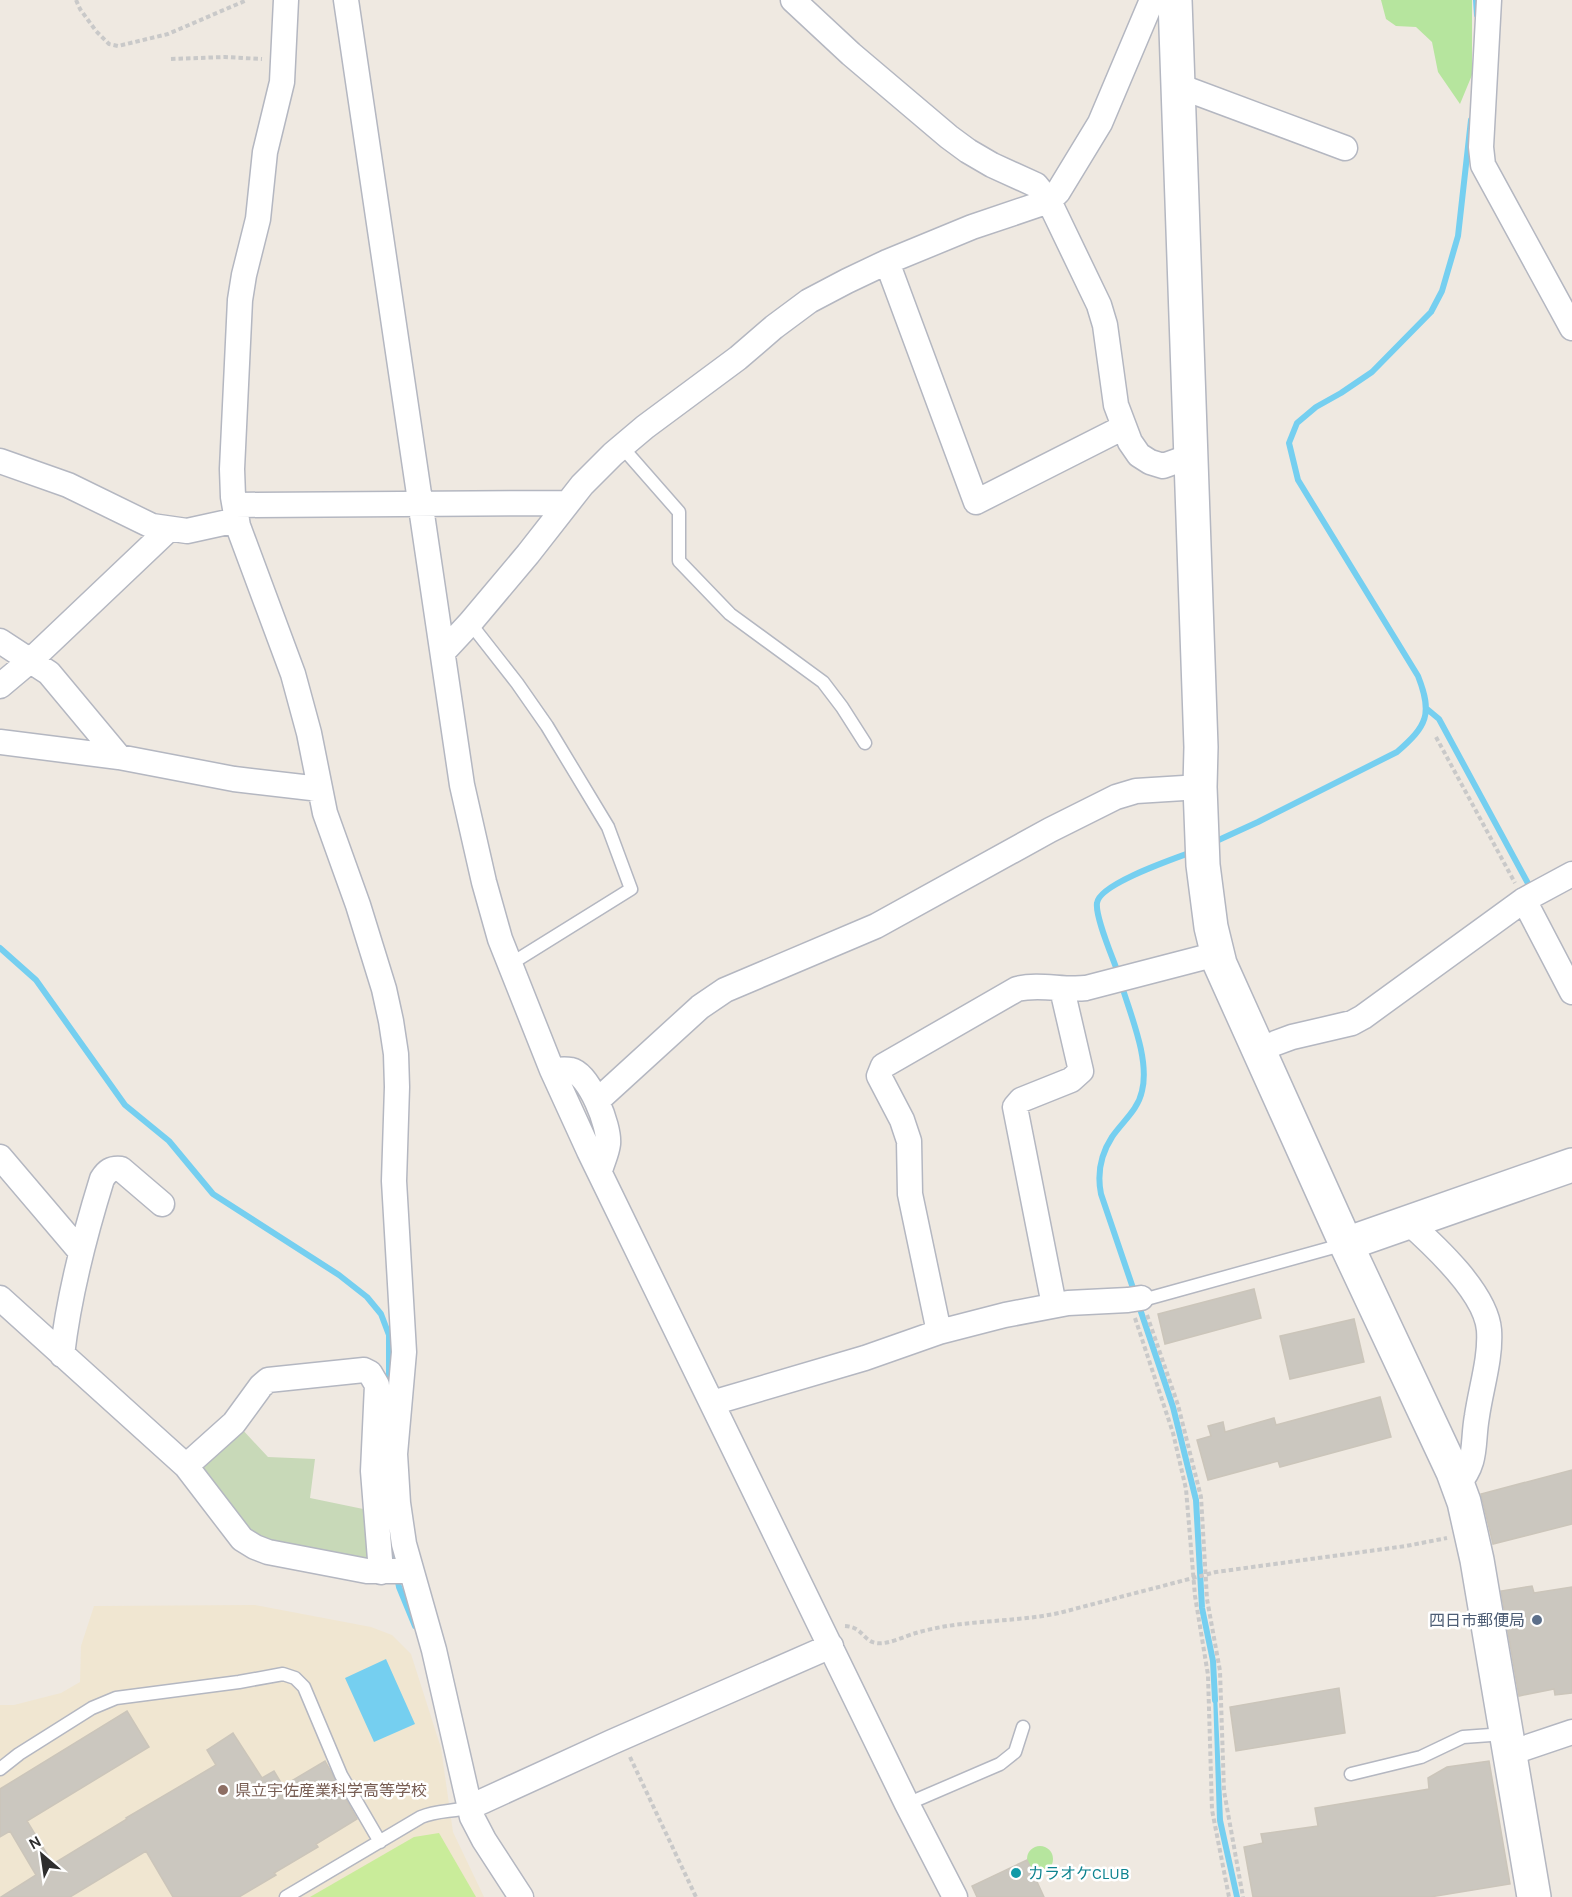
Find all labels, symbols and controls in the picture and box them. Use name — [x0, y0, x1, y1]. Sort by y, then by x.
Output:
place label: 四日市郵便局 — [1429, 1611, 1525, 1630]
marker: 四日市郵便局 — [1530, 1613, 1544, 1627]
place label: 県立宇佐産業科学高等学校 — [235, 1781, 427, 1800]
marker: 県立宇佐産業科学高等学校 — [216, 1783, 230, 1797]
north arrow — [12, 1825, 72, 1885]
text: N — [25, 1831, 45, 1853]
place label: カラオケCLUB — [1028, 1864, 1130, 1883]
marker: カラオケCLUB — [1009, 1866, 1023, 1880]

